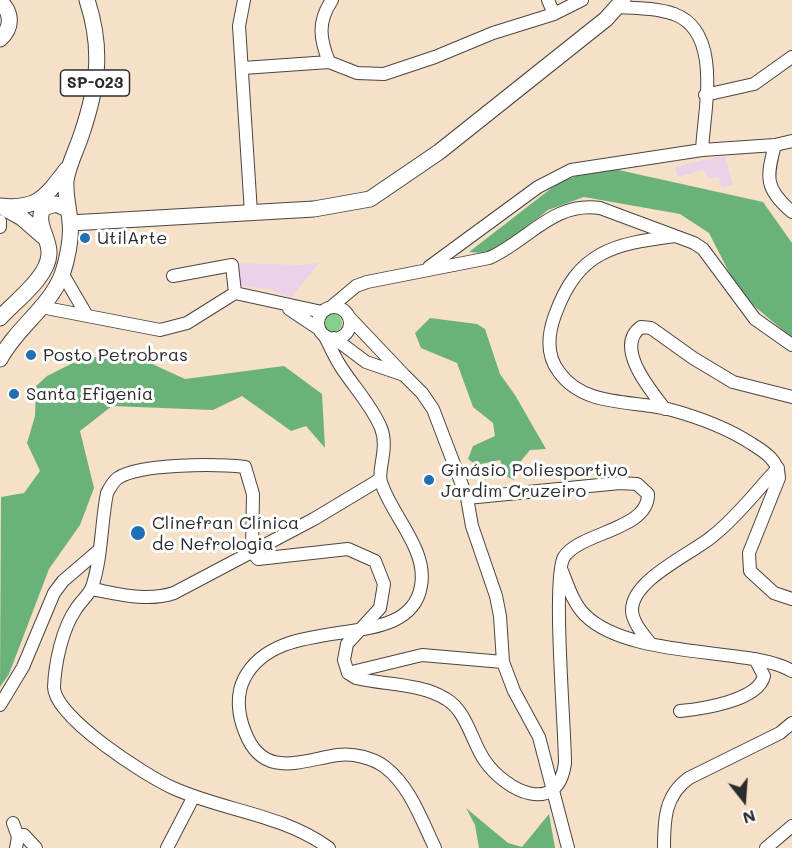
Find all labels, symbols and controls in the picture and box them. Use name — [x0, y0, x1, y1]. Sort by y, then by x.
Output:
road number: SP-023 — [60, 70, 130, 96]
place label: UtilArte — [97, 227, 168, 249]
marker: UtilArte — [78, 231, 92, 245]
place label: Posto Petrobras — [43, 344, 188, 366]
marker: Posto Petrobras — [24, 348, 38, 362]
place label: Santa Efigenia — [26, 383, 153, 405]
marker: Santa Efigenia — [7, 387, 21, 401]
place label: Ginásio Poliesportivo Jardim Cruzeiro — [441, 459, 628, 502]
marker: Ginásio Poliesportivo Jardim Cruzeiro — [422, 473, 436, 487]
place label: Clinefran Clínica de Nefrologia — [152, 512, 299, 554]
marker: Clinefran Clínica de Nefrologia — [129, 524, 147, 542]
north arrow — [714, 770, 774, 830]
text: N — [741, 806, 758, 830]

